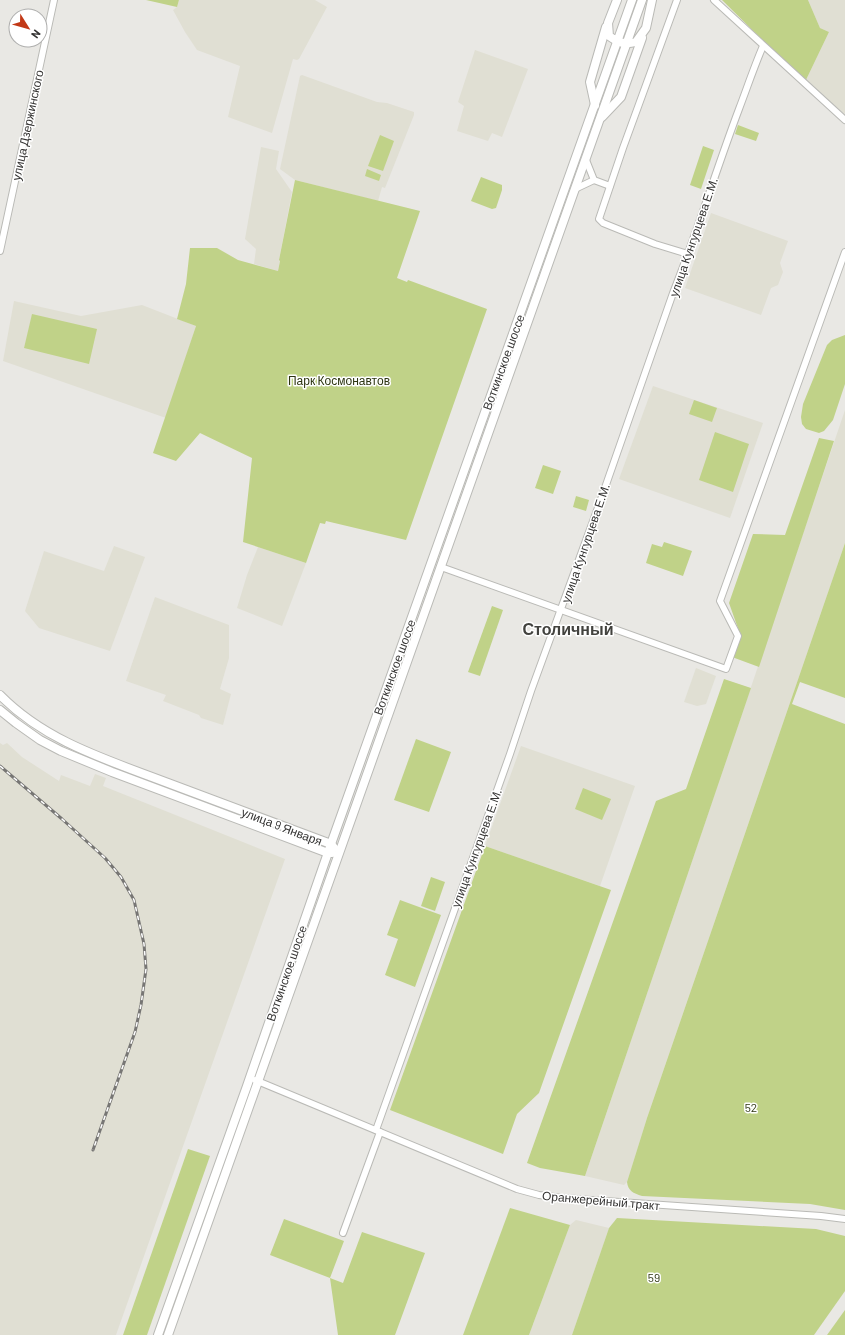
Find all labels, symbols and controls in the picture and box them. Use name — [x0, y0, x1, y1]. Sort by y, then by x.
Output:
north arrow — [8, 8, 48, 48]
text: N — [29, 27, 44, 41]
street label: улица Дзержинского — [8, 68, 47, 182]
street label: улица Кунгурцева Е.М. — [666, 175, 721, 299]
street label: Воткинское шоссе — [479, 312, 527, 412]
park label: Парк Космонавтов — [288, 373, 390, 388]
street label: улица Кунгурцева Е.М. — [558, 481, 613, 605]
street label: Воткинское шоссе — [370, 617, 418, 717]
district label: Столичный — [522, 619, 614, 638]
street label: улица Кунгурцева Е.М. — [448, 787, 505, 910]
street label: улица 9 Января — [239, 804, 324, 849]
street label: Воткинское шоссе — [263, 923, 309, 1023]
park label: 52 — [745, 1100, 757, 1114]
street label: Оранжерейный тракт — [541, 1188, 661, 1213]
park label: 59 — [648, 1270, 660, 1284]

